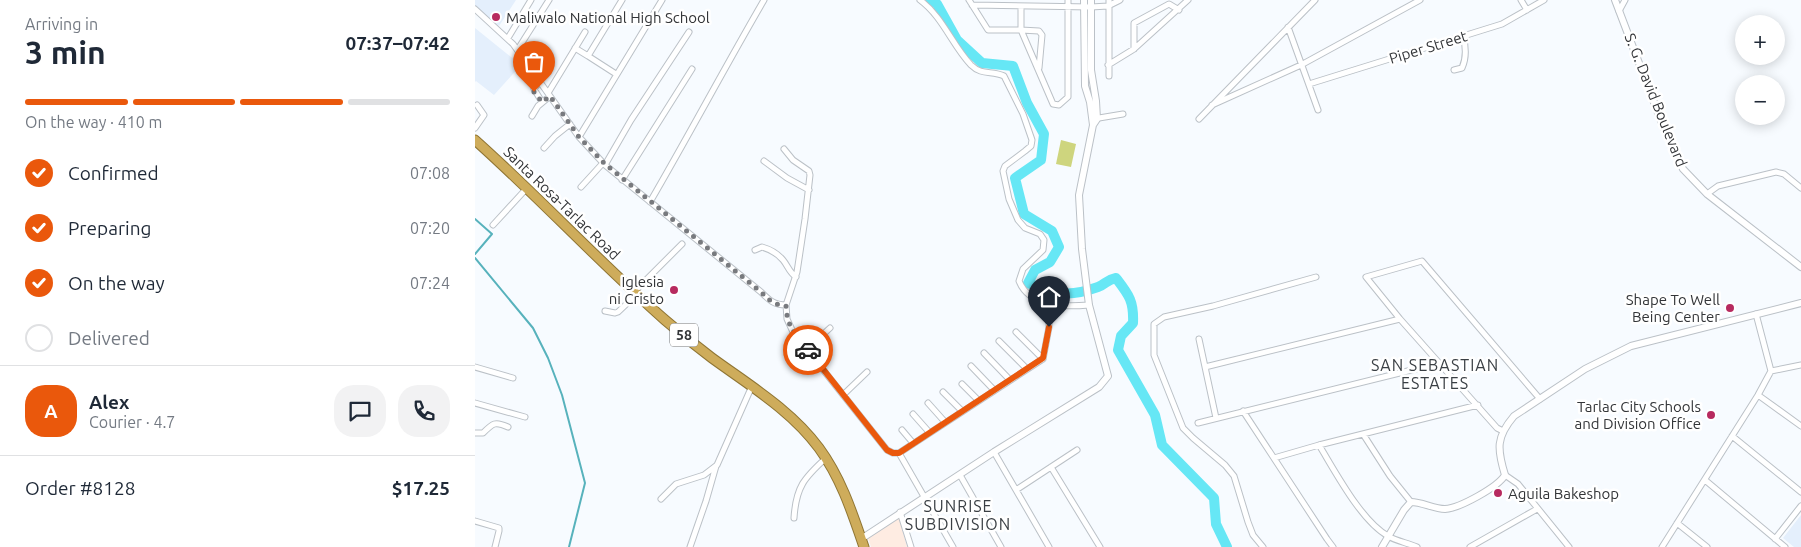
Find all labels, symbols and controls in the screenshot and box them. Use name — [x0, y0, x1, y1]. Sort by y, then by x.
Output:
place label: Maliwalo National High School — [506, 9, 710, 26]
marker: Maliwalo National High School — [490, 11, 502, 23]
text: Arriving in — [25, 15, 98, 33]
map controls — [1735, 15, 1785, 125]
button: + — [1735, 15, 1785, 65]
street label: Piper Street — [1387, 27, 1469, 67]
street label: S. G. David Boulevard — [1621, 31, 1691, 169]
text: 07:37–07:42 — [345, 32, 450, 54]
text: 3 min — [25, 34, 106, 70]
pin — [513, 41, 555, 92]
icon: bag — [520, 48, 548, 76]
button: − — [1735, 75, 1785, 125]
text: On the way · 410 m — [25, 113, 162, 131]
street label: Santa Rosa-Tarlac Road — [500, 143, 624, 263]
icon: check — [25, 159, 53, 187]
text: Confirmed — [68, 162, 159, 184]
text: 07:08 — [410, 164, 450, 182]
icon: check — [25, 214, 53, 242]
text: Preparing — [68, 217, 152, 239]
text: 07:20 — [410, 219, 450, 237]
icon: check — [25, 269, 53, 297]
text: On the way — [68, 272, 165, 294]
place label: Iglesia ni Cristo — [609, 273, 664, 307]
text: 07:24 — [410, 274, 450, 292]
pin — [1028, 276, 1070, 327]
icon: home — [1035, 283, 1063, 311]
marker: Iglesia ni Cristo — [668, 284, 680, 296]
place label: Shape To Well Being Center — [1626, 291, 1720, 325]
marker: Shape To Well Being Center — [1724, 302, 1736, 314]
road number: 58 — [670, 324, 698, 346]
courier — [783, 325, 833, 375]
text: Delivered — [68, 327, 150, 349]
icon: car — [794, 336, 822, 364]
district label: SAN SEBASTIAN ESTATES — [1371, 356, 1499, 392]
button: chat — [334, 385, 386, 437]
button: phone — [398, 385, 450, 437]
text: Alex — [89, 391, 129, 413]
place label: Tarlac City Schools and Division Office — [1574, 398, 1701, 432]
text: A — [44, 400, 58, 422]
marker: Tarlac City Schools and Division Office — [1705, 409, 1717, 421]
text: Courier · 4.7 — [89, 413, 175, 431]
text: Order #8128 — [25, 477, 135, 499]
text: $17.25 — [392, 477, 450, 499]
place label: Aguila Bakeshop — [1508, 485, 1619, 502]
marker: Aguila Bakeshop — [1492, 487, 1504, 499]
district label: SUNRISE SUBDIVISION — [905, 497, 1011, 533]

